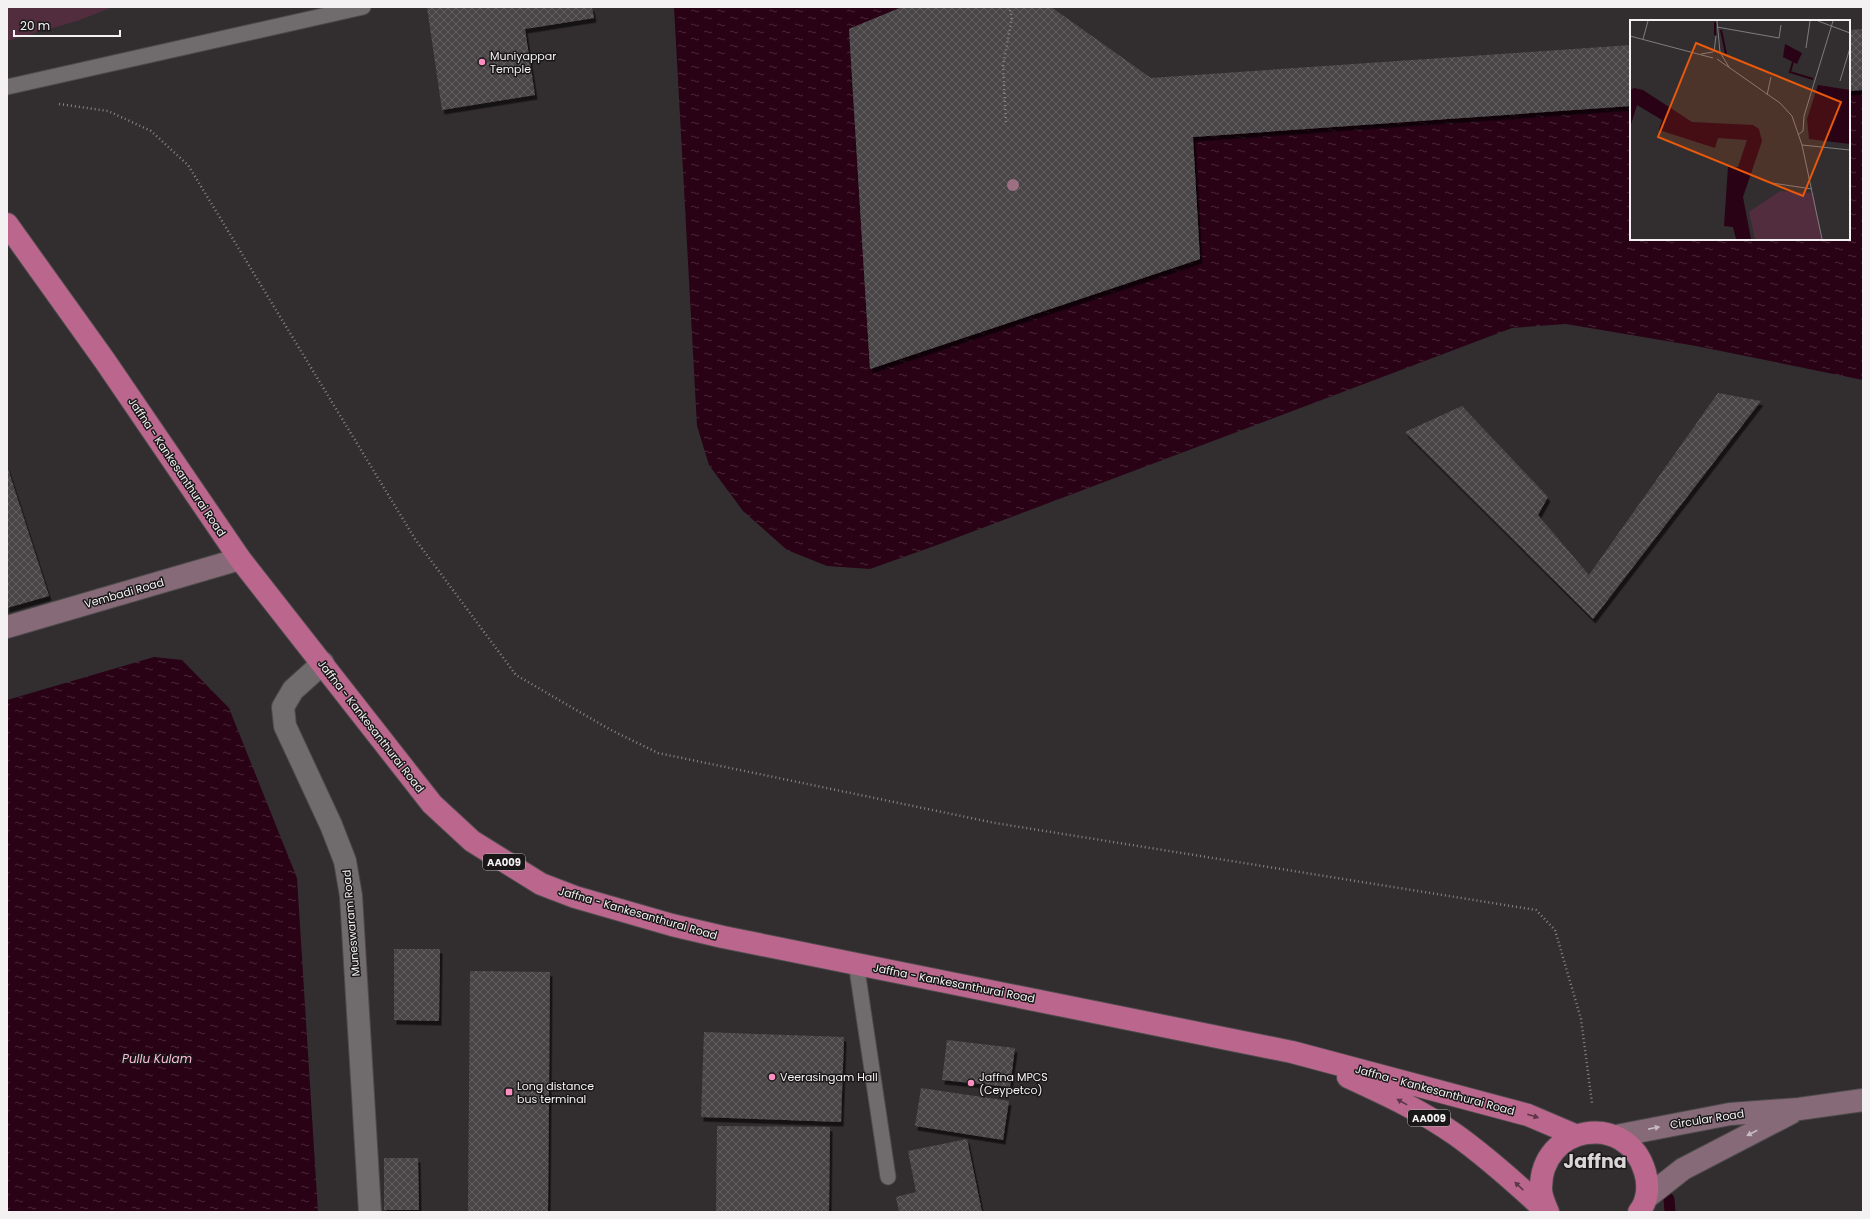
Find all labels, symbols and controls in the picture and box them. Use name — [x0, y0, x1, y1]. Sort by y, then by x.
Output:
scale bar — [14, 12, 120, 38]
text: 20 m — [20, 17, 50, 34]
inset map — [1630, 20, 1850, 240]
place label: Muniyappar Temple — [490, 48, 556, 77]
marker: Muniyappar Temple — [477, 57, 487, 67]
street label: Jaffna - Kankesanthurai Road — [124, 394, 230, 540]
street label: Vembadi Road — [82, 574, 166, 612]
street label: Jaffna - Kankesanthurai Road — [314, 656, 428, 796]
road number: AA009 — [483, 854, 525, 870]
street label: Muneswaram Road — [338, 869, 364, 977]
street label: Jaffna - Kankesanthurai Road — [557, 883, 719, 943]
street label: Jaffna - Kankesanthurai Road — [872, 959, 1036, 1007]
water label: Pullu Kulam — [122, 1050, 192, 1067]
street label: Jaffna - Kankesanthurai Road — [1353, 1061, 1517, 1119]
place label: Veerasingam Hall — [780, 1069, 878, 1085]
place label: Jaffna MPCS (Ceypetco) — [979, 1069, 1048, 1098]
marker: Veerasingam Hall — [767, 1072, 777, 1082]
place label: Long distance bus terminal — [517, 1078, 594, 1107]
marker: Jaffna MPCS (Ceypetco) — [966, 1078, 976, 1088]
marker: Long distance bus terminal — [504, 1087, 514, 1097]
one-way arrow — [1396, 1099, 1408, 1106]
street label: Circular Road — [1669, 1105, 1745, 1133]
road number: AA009 — [1408, 1110, 1450, 1126]
one-way arrow — [1527, 1114, 1539, 1120]
one-way arrow — [1648, 1125, 1660, 1131]
one-way arrow — [1746, 1130, 1757, 1136]
district label: Jaffna — [1563, 1148, 1627, 1175]
one-way arrow — [1514, 1181, 1524, 1190]

